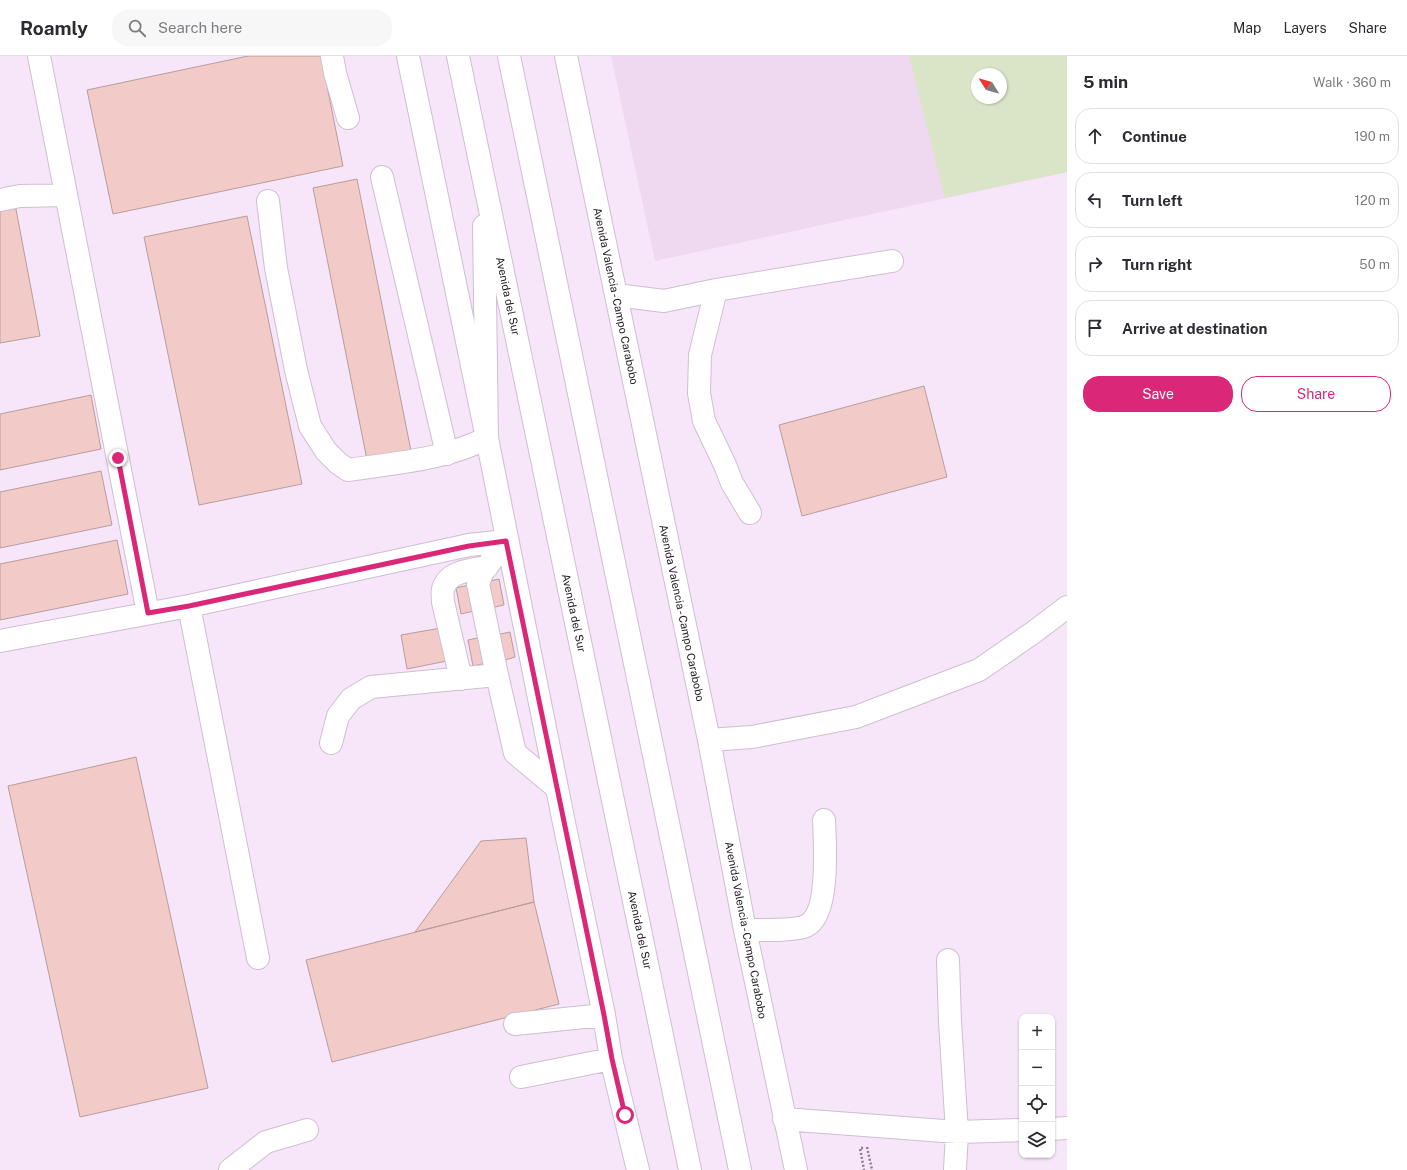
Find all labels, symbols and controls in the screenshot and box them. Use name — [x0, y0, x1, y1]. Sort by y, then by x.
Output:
search box — [112, 10, 392, 46]
text: Roamly — [20, 17, 88, 39]
icon: search — [126, 17, 148, 39]
text: Search here — [158, 19, 242, 36]
text: Map — [1233, 20, 1261, 36]
text: Layers — [1283, 20, 1327, 36]
text: Share — [1349, 20, 1387, 36]
north arrow — [971, 68, 1007, 104]
text: 5 min — [1083, 72, 1128, 92]
text: Walk · 360 m — [1313, 75, 1391, 90]
icon: ahead — [1084, 125, 1106, 147]
text: Continue — [1122, 128, 1187, 145]
text: 190 m — [1354, 129, 1390, 144]
icon: left — [1084, 189, 1106, 211]
text: Turn left — [1122, 192, 1183, 209]
text: 120 m — [1355, 193, 1390, 208]
street label: Avenida Valencia - Campo Carabobo — [591, 206, 641, 386]
icon: right — [1084, 253, 1106, 275]
street label: Avenida del Sur — [494, 256, 522, 336]
text: Turn right — [1122, 256, 1192, 273]
text: 50 m — [1359, 257, 1390, 272]
icon: arrive — [1084, 317, 1106, 339]
text: Arrive at destination — [1122, 320, 1267, 337]
button: Save — [1083, 376, 1233, 412]
button: Share — [1241, 376, 1391, 412]
route end — [109, 449, 127, 467]
street label: Avenida Valencia - Campo Carabobo — [657, 523, 707, 703]
street label: Avenida del Sur — [560, 573, 588, 653]
street label: Avenida Valencia - Campo Carabobo — [723, 840, 769, 1020]
street label: Avenida del Sur — [626, 890, 654, 970]
map controls — [1019, 1014, 1055, 1158]
button: + — [1019, 1014, 1055, 1050]
button: − — [1019, 1050, 1055, 1086]
button: locate — [1019, 1086, 1055, 1122]
route start — [616, 1106, 634, 1124]
button: layers — [1019, 1122, 1055, 1158]

